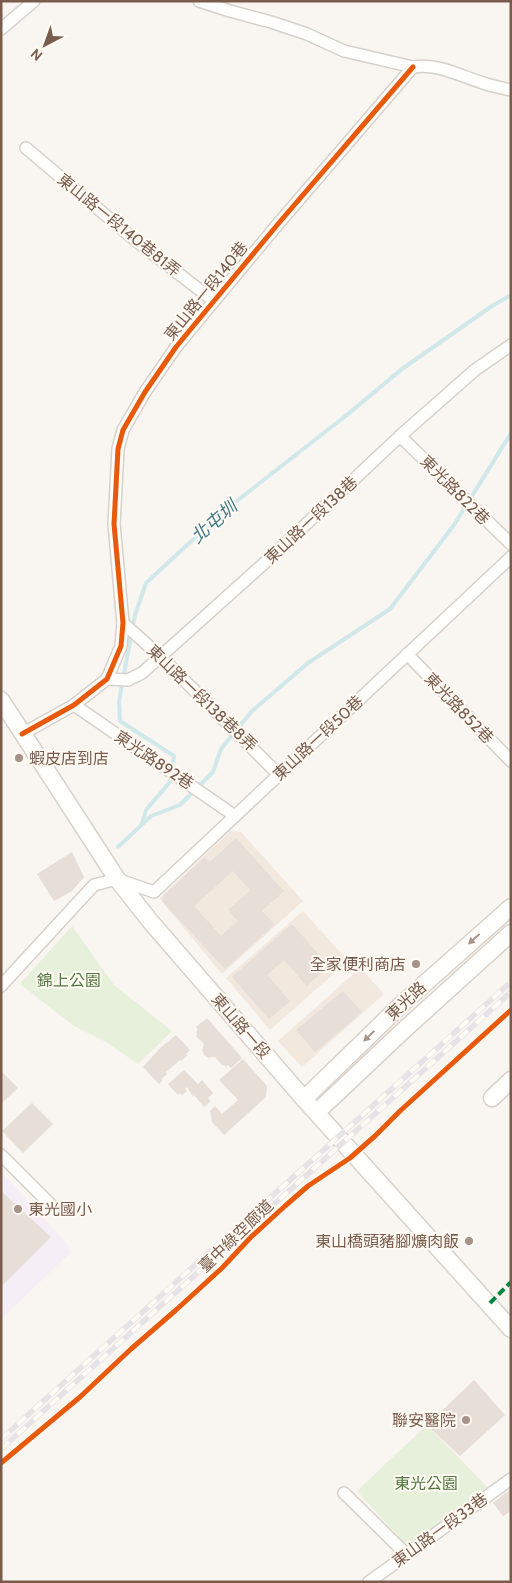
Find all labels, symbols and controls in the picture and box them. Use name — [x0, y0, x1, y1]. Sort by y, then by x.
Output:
north arrow — [20, 20, 70, 70]
text: N — [27, 45, 46, 65]
street label: 東山路一段140巷81弄 — [54, 170, 184, 280]
street label: 東山路一段140巷 — [160, 238, 252, 344]
street label: 東光路822巷 — [416, 451, 494, 529]
street label: 東山路一段138巷 — [261, 472, 361, 568]
water label: 北屯圳 — [186, 494, 244, 548]
street label: 東山路一段138巷8弄 — [143, 641, 261, 755]
street label: 東光路852巷 — [421, 669, 497, 747]
street label: 東山路一段50巷 — [269, 692, 367, 784]
street label: 東光路892巷 — [111, 727, 197, 793]
place label: 蝦皮店到店 — [29, 749, 109, 768]
marker: 蝦皮店到店 — [13, 752, 25, 764]
one-way arrow — [468, 934, 481, 945]
place label: 全家便利商店 — [310, 955, 406, 974]
marker: 全家便利商店 — [410, 958, 422, 970]
park label: 錦上公園 — [37, 971, 101, 990]
street label: 東光路 — [382, 978, 430, 1024]
street label: 東山路一段 — [208, 990, 274, 1062]
one-way arrow — [363, 1030, 375, 1042]
street label: 臺中綠空廊道 — [195, 1196, 277, 1276]
place label: 東光國小 — [28, 1200, 92, 1219]
marker: 東光國小 — [12, 1203, 24, 1215]
place label: 東山橋頭豬腳爌肉飯 — [315, 1232, 459, 1251]
marker: 東山橋頭豬腳爌肉飯 — [463, 1235, 475, 1247]
place label: 聯安醫院 — [392, 1411, 456, 1430]
marker: 聯安醫院 — [460, 1414, 472, 1426]
park label: 東光公園 — [394, 1474, 458, 1493]
street label: 東山路一段33巷 — [389, 1489, 491, 1571]

